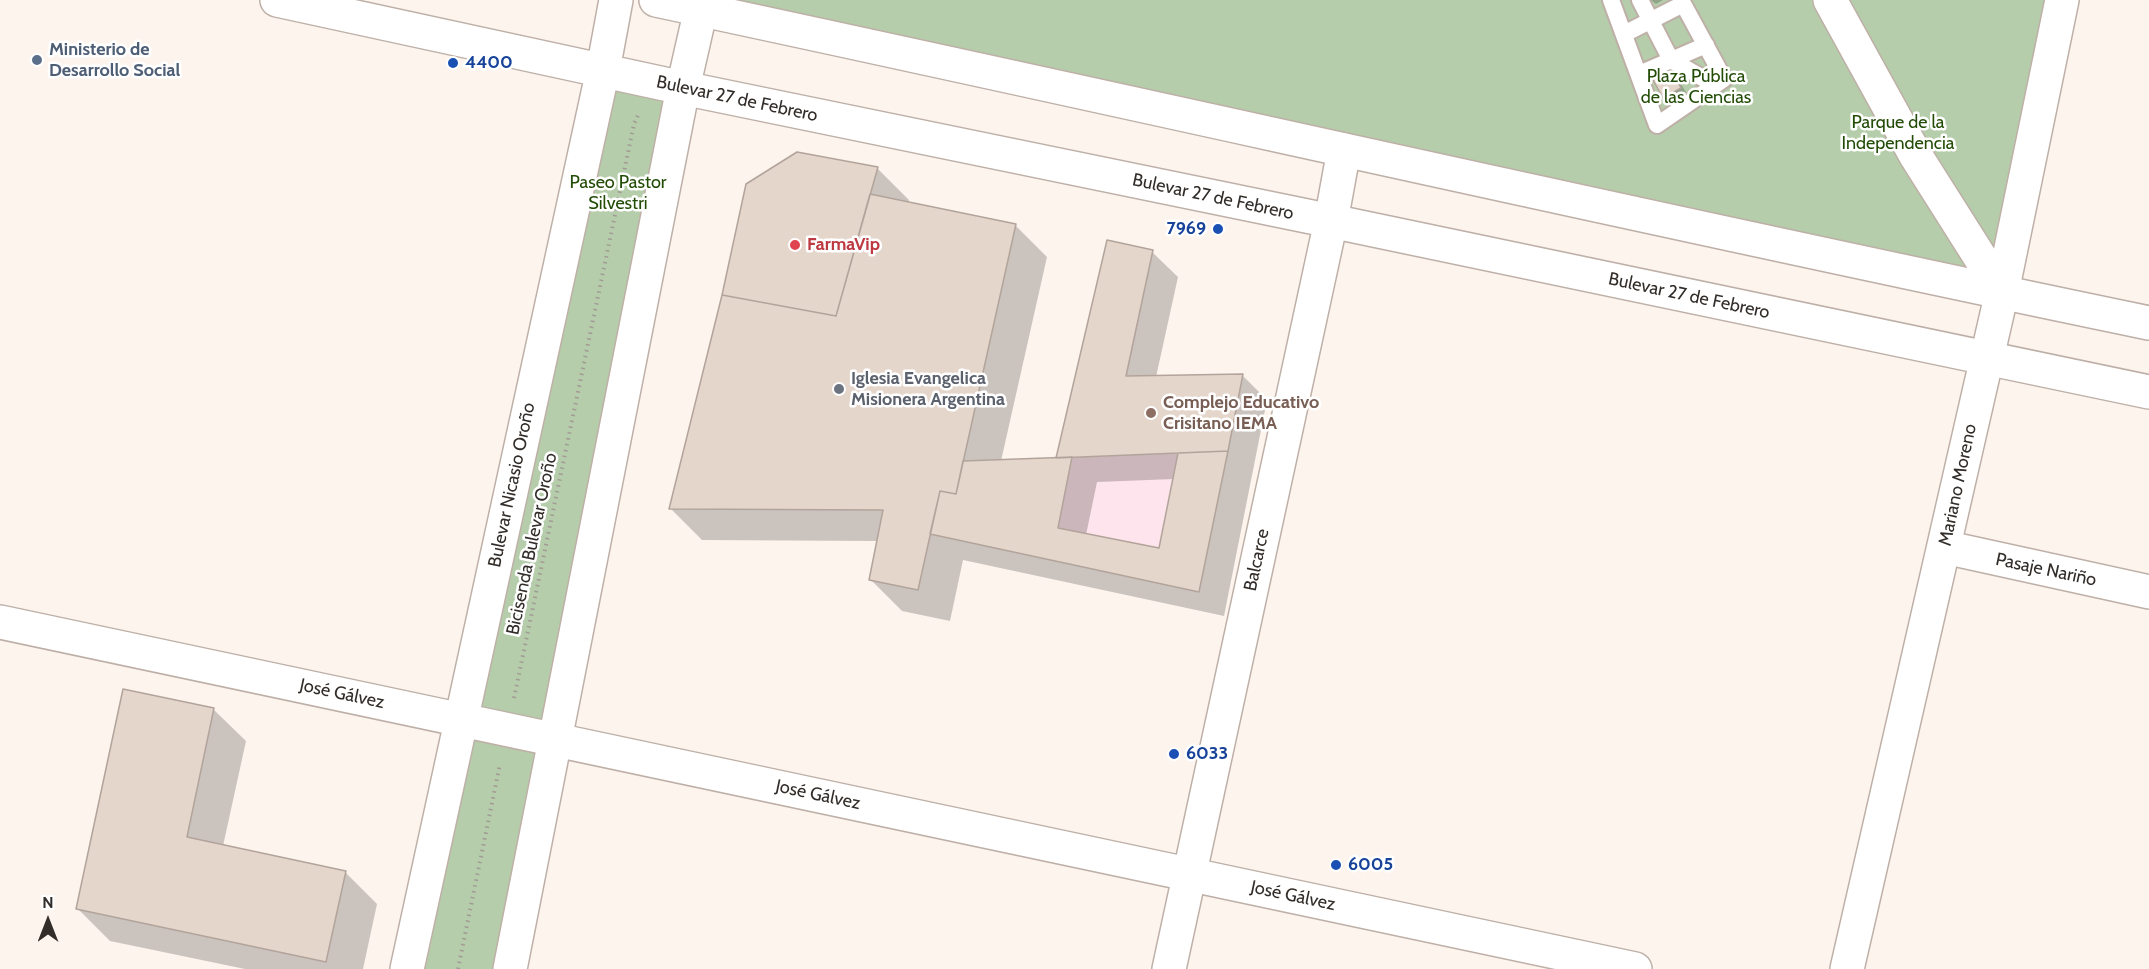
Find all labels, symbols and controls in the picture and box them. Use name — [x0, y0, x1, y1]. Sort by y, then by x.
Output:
place label: Ministerio de Desarrollo Social — [49, 39, 180, 82]
place label: 4400 — [465, 52, 513, 74]
marker: Ministerio de Desarrollo Social — [30, 53, 44, 67]
marker: 4400 — [446, 56, 460, 70]
park label: Plaza Pública de las Ciencias — [1641, 66, 1751, 109]
street label: Bulevar 27 de Febrero — [654, 71, 820, 127]
park label: Parque de la Independencia — [1842, 112, 1954, 154]
street label: Bulevar 27 de Febrero — [1130, 169, 1296, 225]
park label: Paseo Pastor Silvestri — [569, 172, 667, 214]
place label: 7969 — [1166, 218, 1206, 240]
marker: 7969 — [1211, 222, 1225, 236]
place label: FarmaVip — [807, 234, 880, 256]
marker: FarmaVip — [788, 238, 802, 252]
street label: Bulevar 27 de Febrero — [1606, 268, 1772, 324]
place label: Iglesia Evangelica Misionera Argentina — [851, 368, 1005, 410]
marker: Iglesia Evangelica Misionera Argentina — [832, 382, 846, 396]
place label: Complejo Educativo Crisitano IEMA — [1163, 392, 1319, 434]
street label: Bulevar Nicasio Oroño — [484, 401, 540, 569]
marker: Complejo Educativo Crisitano IEMA — [1144, 406, 1158, 420]
street label: Mariano Moreno — [1935, 422, 1981, 548]
street label: Bicisenda Bulevar Oroño — [502, 451, 562, 637]
street label: Balcarce — [1240, 527, 1274, 593]
street label: Pasaje Nariño — [1994, 549, 2098, 591]
street label: José Gálvez — [298, 674, 386, 714]
place label: 6033 — [1186, 743, 1228, 765]
marker: 6033 — [1167, 747, 1181, 761]
street label: José Gálvez — [774, 775, 862, 815]
place label: 6005 — [1348, 854, 1393, 876]
marker: 6005 — [1329, 858, 1343, 872]
street label: José Gálvez — [1249, 876, 1337, 916]
north arrow — [18, 891, 78, 951]
text: N — [42, 893, 54, 912]

